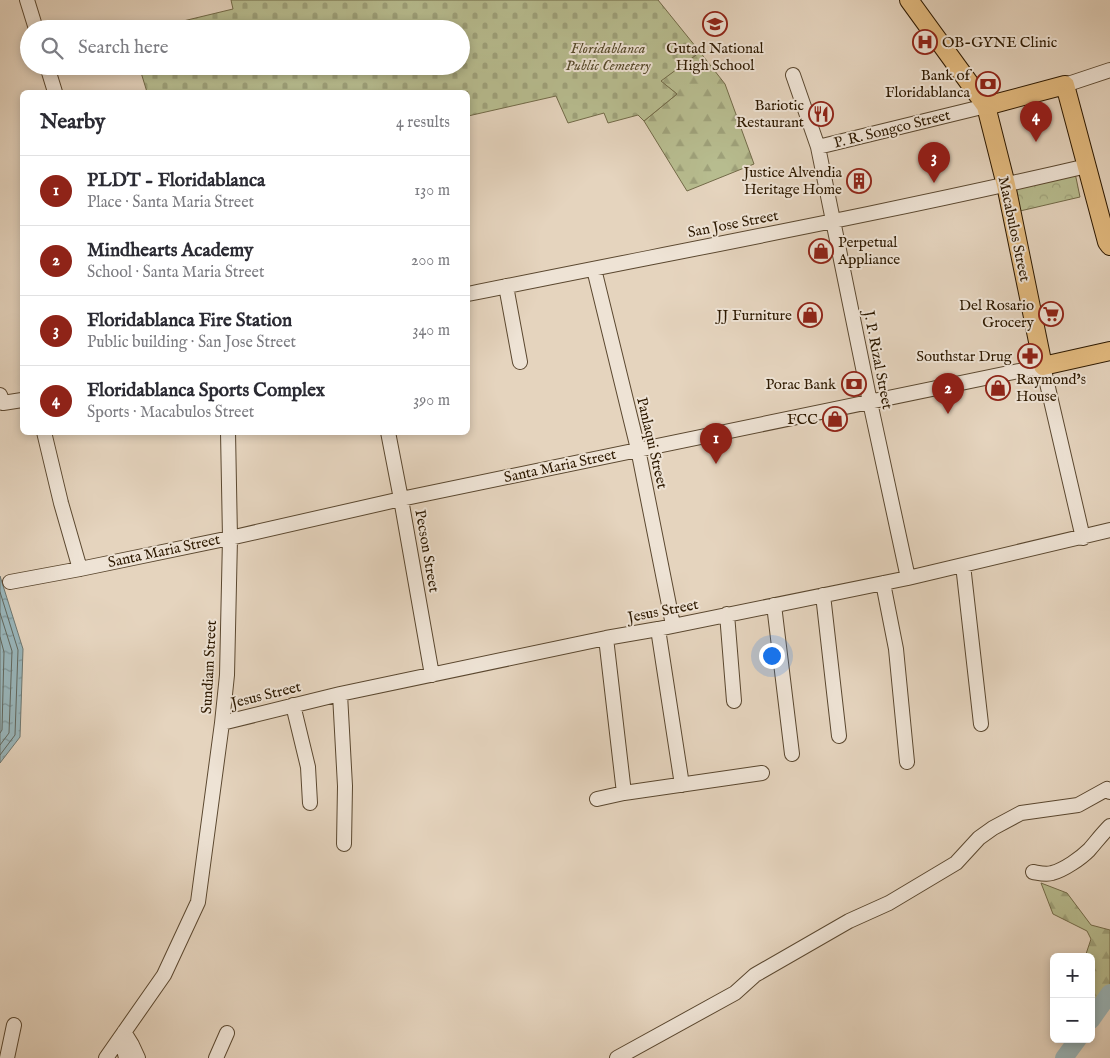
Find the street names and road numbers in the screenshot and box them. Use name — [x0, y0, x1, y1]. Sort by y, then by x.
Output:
street label: P. R. Songco Street — [832, 105, 952, 153]
street label: Macabulos Street — [994, 175, 1034, 283]
street label: San Jose Street — [686, 206, 780, 242]
street label: J. P. Rizal Street — [859, 307, 897, 411]
street label: Panlaqui Street — [632, 395, 672, 491]
street label: Santa Maria Street — [502, 445, 618, 487]
street label: Pecson Street — [410, 508, 444, 594]
street label: Santa Maria Street — [106, 530, 222, 572]
street label: Jesus Street — [624, 595, 700, 628]
street label: Sundiam Street — [197, 620, 221, 714]
street label: Jesus Street — [227, 677, 303, 713]

